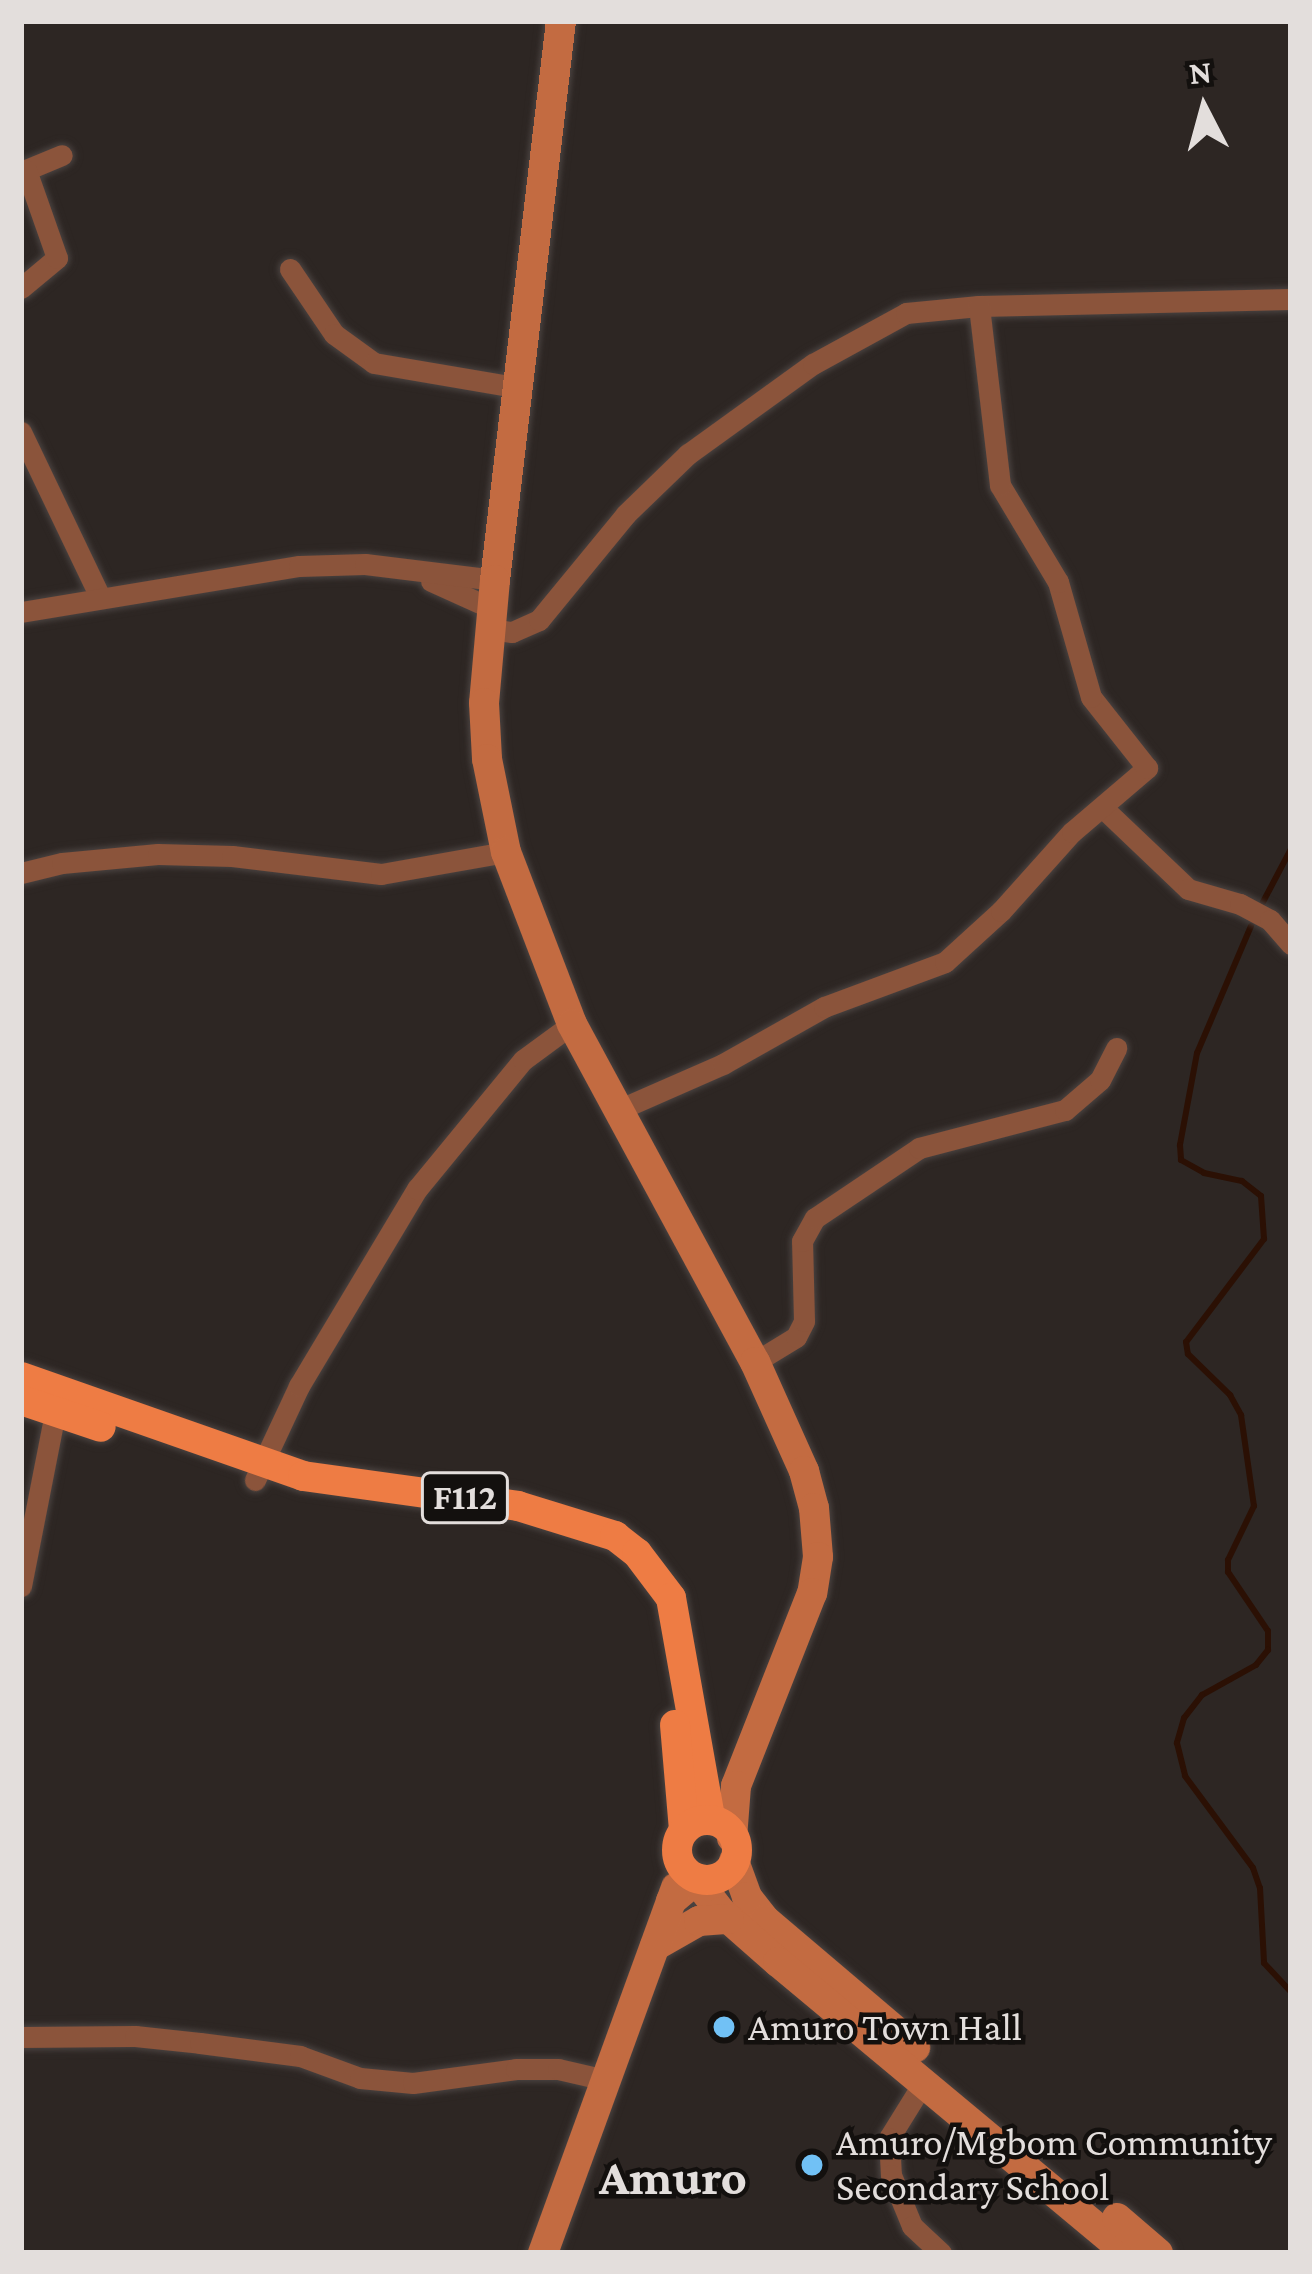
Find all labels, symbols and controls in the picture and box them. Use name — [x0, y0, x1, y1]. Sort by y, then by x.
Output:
north arrow — [1144, 48, 1264, 168]
text: N — [1187, 52, 1213, 91]
road number: F112 — [420, 1468, 510, 1528]
place label: Amuro Town Hall — [748, 2004, 1022, 2050]
marker: Amuro Town Hall — [711, 2014, 737, 2040]
place label: Amuro/Mgbom Community Secondary School — [836, 2120, 1272, 2211]
district label: Amuro — [599, 2146, 747, 2208]
marker: Amuro/Mgbom Community Secondary School — [799, 2152, 825, 2178]

